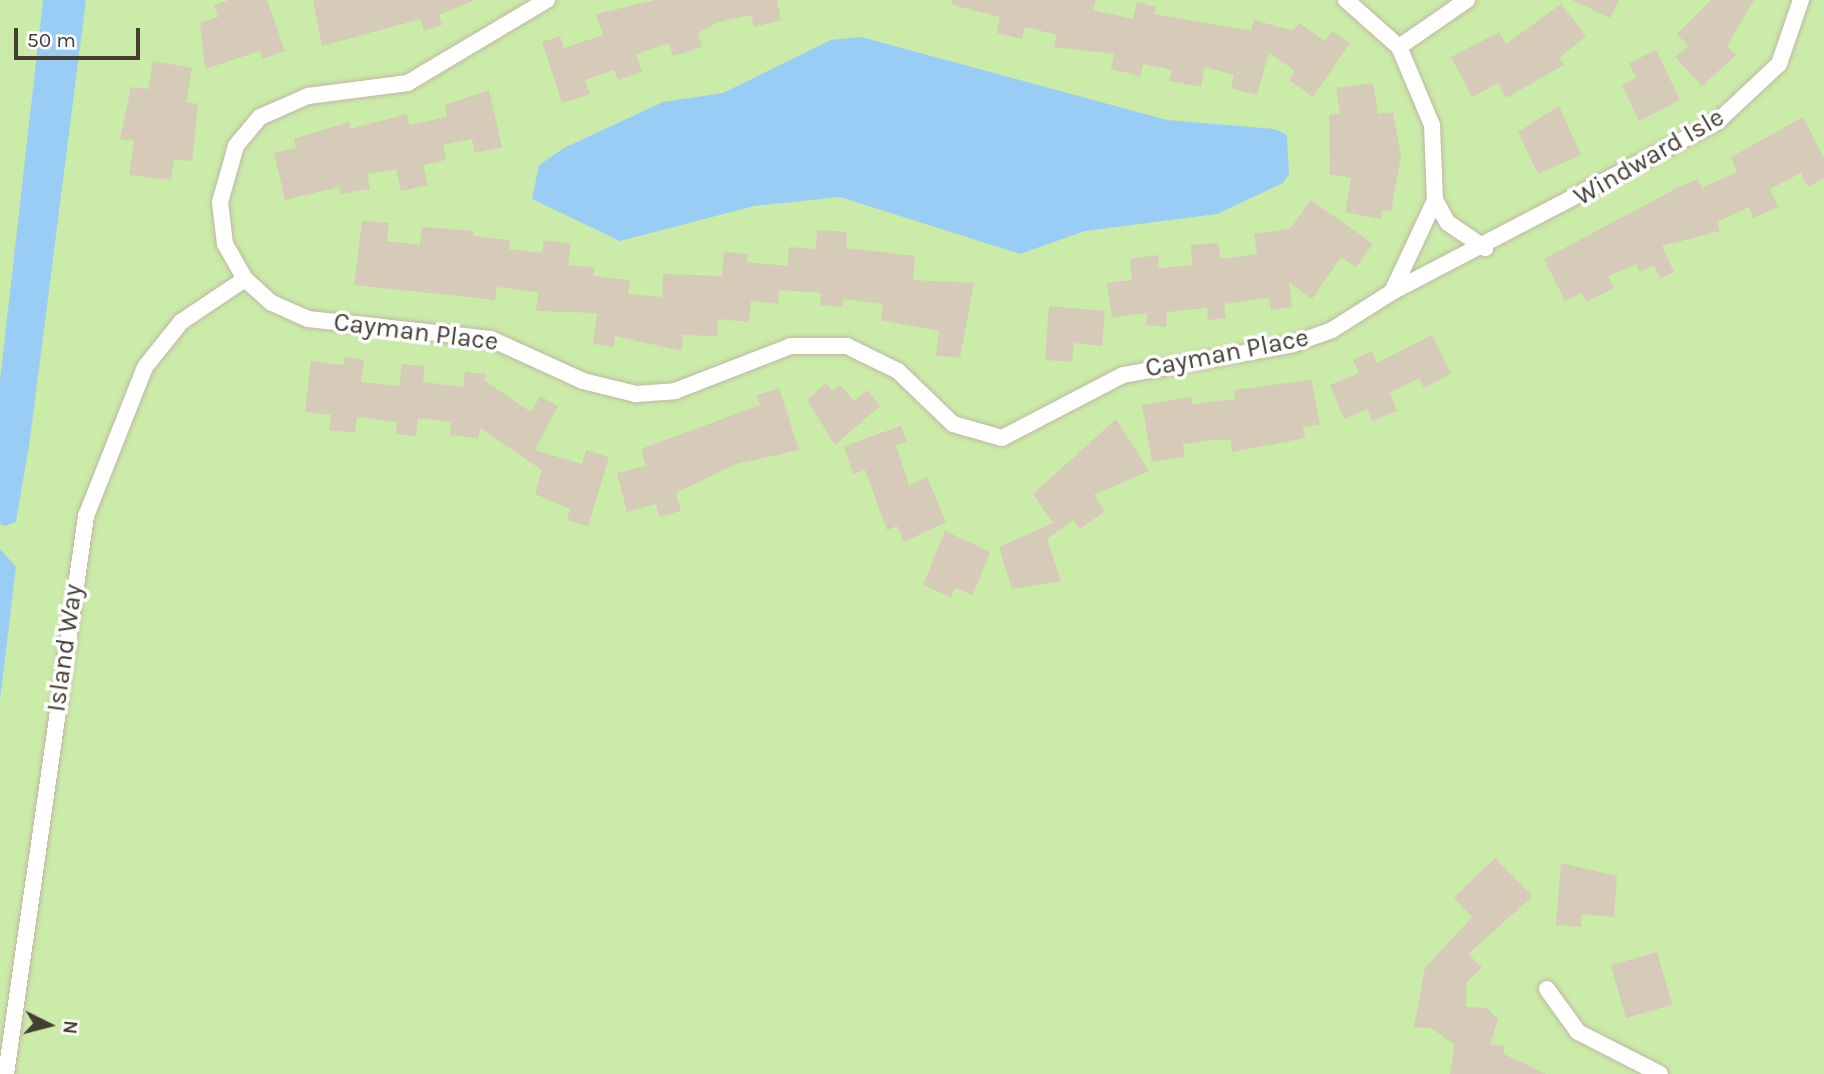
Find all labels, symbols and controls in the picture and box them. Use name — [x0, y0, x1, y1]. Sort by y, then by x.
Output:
scale bar — [18, 14, 144, 58]
text: 50 m — [27, 28, 76, 52]
street label: Windward Isle — [1569, 102, 1729, 212]
street label: Cayman Place — [332, 306, 500, 358]
street label: Cayman Place — [1143, 322, 1311, 384]
street label: Island Way — [41, 582, 89, 714]
north arrow — [14, 990, 84, 1060]
text: N — [58, 1019, 82, 1035]

